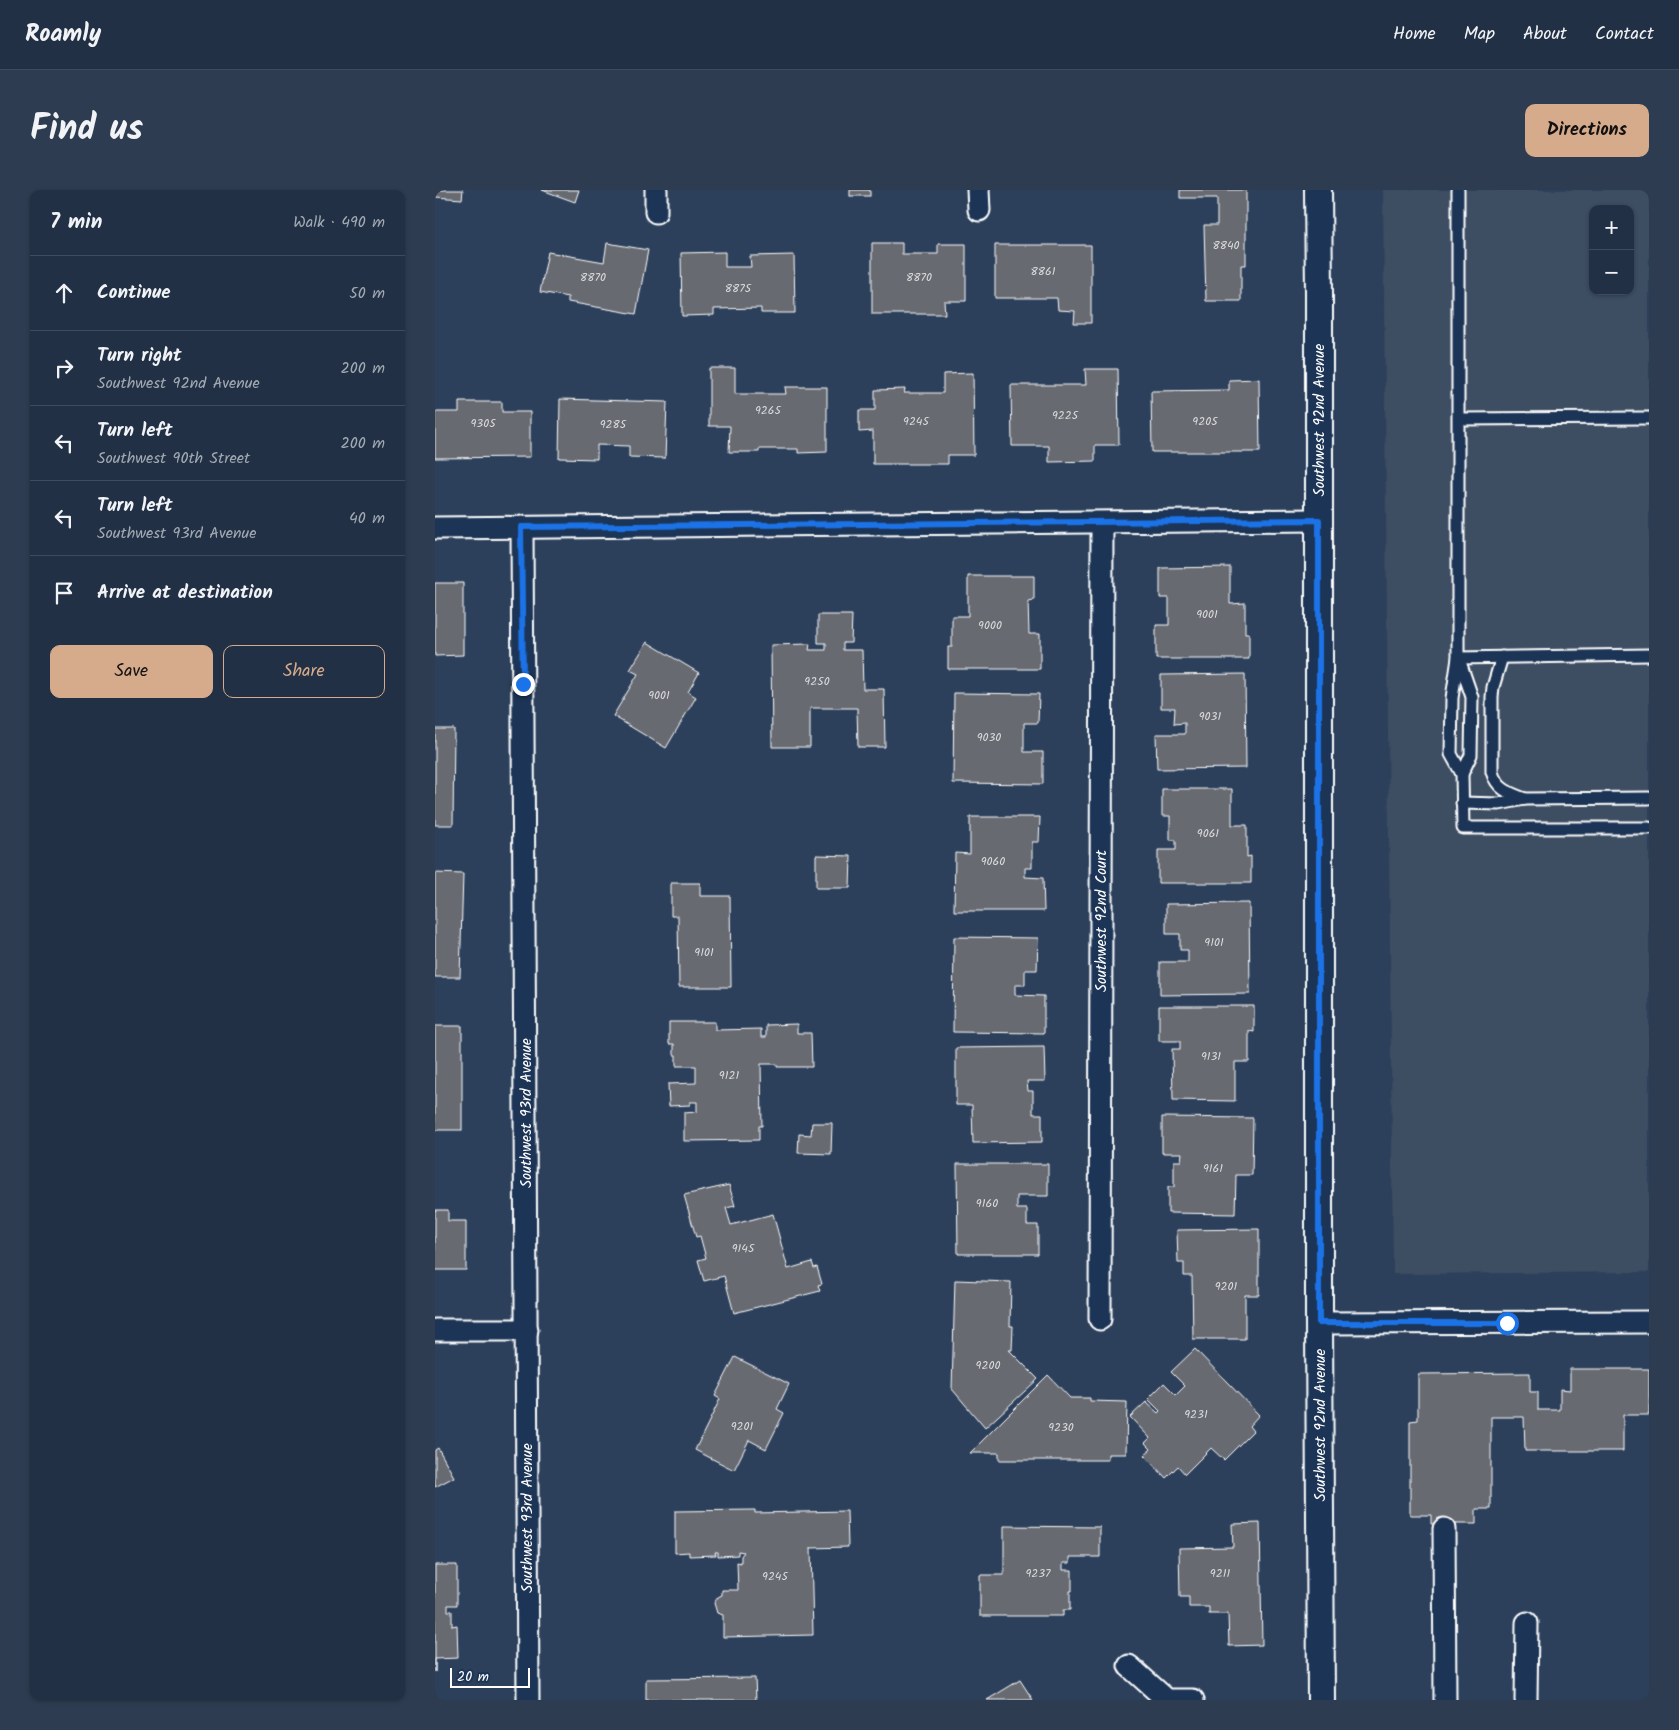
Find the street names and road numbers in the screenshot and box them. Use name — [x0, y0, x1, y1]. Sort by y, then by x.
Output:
street label: Southwest 92nd Avenue — [1308, 343, 1332, 496]
street label: Southwest 92nd Court — [1090, 850, 1114, 992]
street label: Southwest 93rd Avenue — [515, 1038, 539, 1188]
street label: Southwest 92nd Avenue — [1309, 1348, 1333, 1501]
street label: Southwest 93rd Avenue — [516, 1443, 540, 1593]

